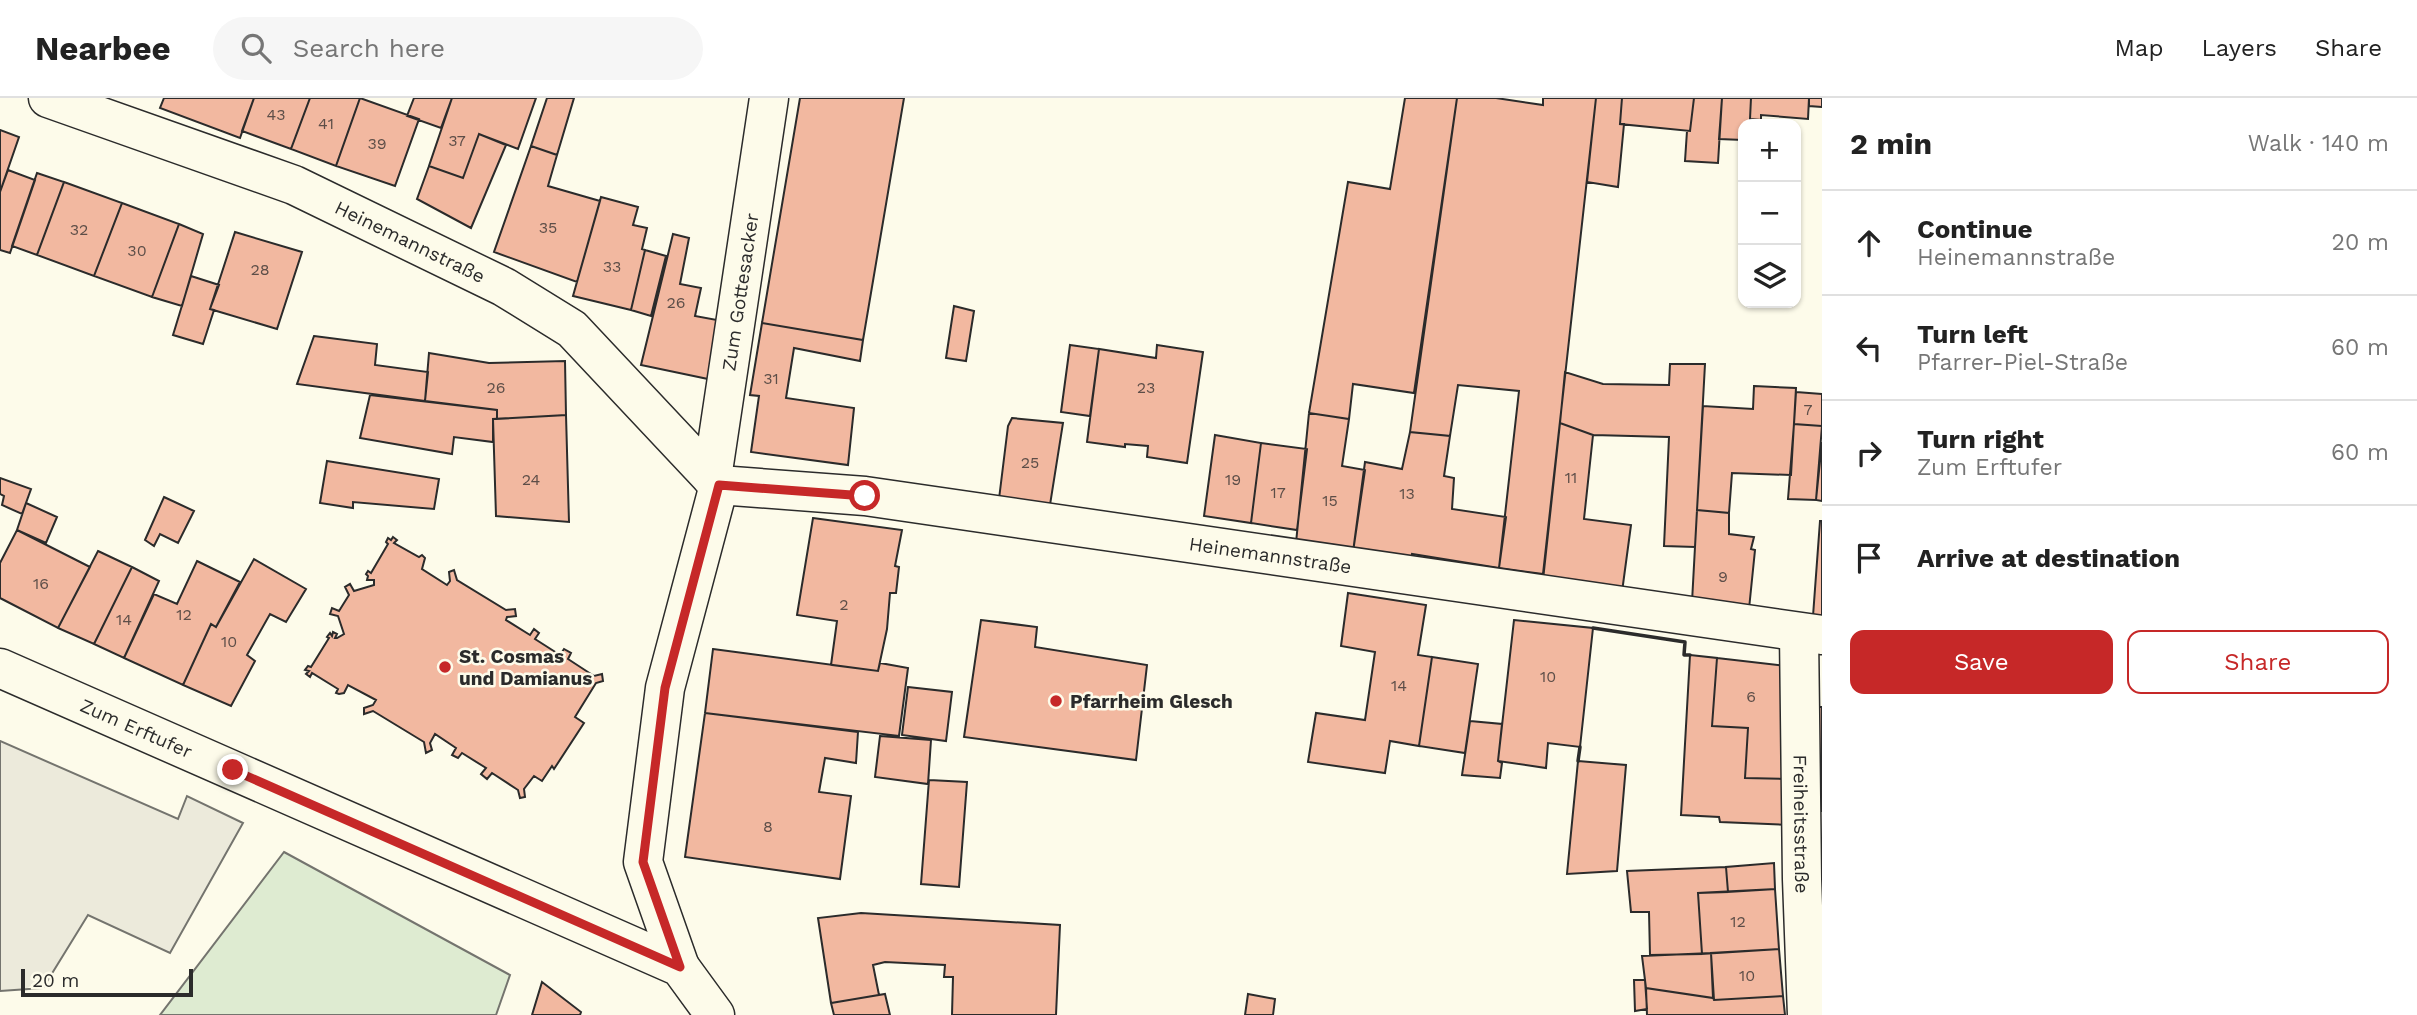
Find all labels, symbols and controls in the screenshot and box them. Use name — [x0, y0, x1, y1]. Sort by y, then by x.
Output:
search box — [213, 17, 703, 80]
text: Nearbee — [35, 29, 171, 68]
icon: search — [237, 29, 275, 67]
text: Search here — [293, 33, 445, 63]
text: Map — [2115, 34, 2163, 62]
text: Layers — [2201, 34, 2277, 62]
text: Share — [2315, 34, 2382, 62]
house number: 43 — [266, 105, 286, 124]
house number: 41 — [318, 114, 334, 133]
map controls — [1738, 119, 1801, 308]
button: + — [1738, 119, 1801, 182]
text: 2 min — [1850, 126, 1932, 161]
text: Walk · 140 m — [2248, 130, 2389, 157]
house number: 37 — [448, 131, 466, 150]
house number: 39 — [367, 134, 387, 153]
button: − — [1738, 182, 1801, 245]
street label: Heinemannstraße — [331, 195, 489, 288]
street label: Zum Gottesacker — [717, 211, 763, 372]
text: Continue — [1917, 214, 2033, 244]
house number: 35 — [539, 218, 557, 237]
house number: 32 — [70, 220, 88, 239]
icon: ahead — [1850, 224, 1888, 262]
text: 20 m — [2332, 229, 2389, 256]
house number: 30 — [127, 241, 147, 260]
text: Heinemannstraße — [1917, 244, 2115, 271]
button: layers — [1738, 245, 1801, 308]
house number: 33 — [603, 257, 621, 276]
house number: 28 — [250, 260, 270, 279]
house number: 26 — [666, 293, 686, 312]
text: Turn left — [1917, 319, 2028, 349]
icon: left — [1850, 329, 1888, 367]
text: 60 m — [2331, 334, 2389, 361]
text: Pfarrer-Piel-Straße — [1917, 349, 2128, 376]
house number: 31 — [763, 369, 779, 388]
house number: 26 — [486, 378, 506, 397]
house number: 23 — [1137, 378, 1155, 397]
house number: 7 — [1804, 400, 1813, 419]
text: Turn right — [1917, 424, 2044, 454]
icon: right — [1850, 434, 1888, 472]
text: 60 m — [2331, 439, 2389, 466]
house number: 25 — [1021, 453, 1039, 472]
text: Zum Erftufer — [1917, 454, 2062, 481]
house number: 11 — [1565, 468, 1577, 487]
house number: 24 — [522, 470, 541, 489]
house number: 19 — [1225, 470, 1241, 489]
route start — [849, 480, 880, 511]
house number: 17 — [1270, 483, 1286, 502]
house number: 13 — [1399, 484, 1415, 503]
house number: 15 — [1322, 491, 1338, 510]
street label: Heinemannstraße — [1188, 532, 1353, 578]
icon: arrive — [1850, 539, 1888, 577]
text: Arrive at destination — [1917, 543, 2180, 573]
house number: 9 — [1718, 567, 1728, 586]
house number: 16 — [33, 574, 49, 593]
house number: 2 — [839, 595, 849, 614]
house number: 12 — [176, 605, 192, 624]
house number: 14 — [116, 610, 132, 629]
button: Save — [1850, 630, 2113, 694]
button: Share — [2127, 630, 2389, 694]
house number: 10 — [221, 632, 237, 651]
place label: St. Cosmas und Damianus — [459, 645, 593, 690]
marker: St. Cosmas und Damianus — [437, 659, 453, 675]
house number: 10 — [1540, 667, 1556, 686]
house number: 14 — [1391, 676, 1407, 695]
house number: 6 — [1746, 687, 1756, 706]
place label: Pfarrheim Glesch — [1070, 690, 1233, 713]
street label: Zum Erftufer — [77, 693, 196, 763]
marker: Pfarrheim Glesch — [1048, 693, 1064, 709]
route end — [217, 754, 248, 785]
street label: Freiheitsstraße — [1789, 754, 1814, 894]
house number: 8 — [763, 817, 773, 836]
house number: 12 — [1730, 912, 1746, 931]
scale bar — [21, 966, 192, 998]
house number: 10 — [1739, 966, 1755, 985]
text: 20 m — [32, 969, 79, 992]

